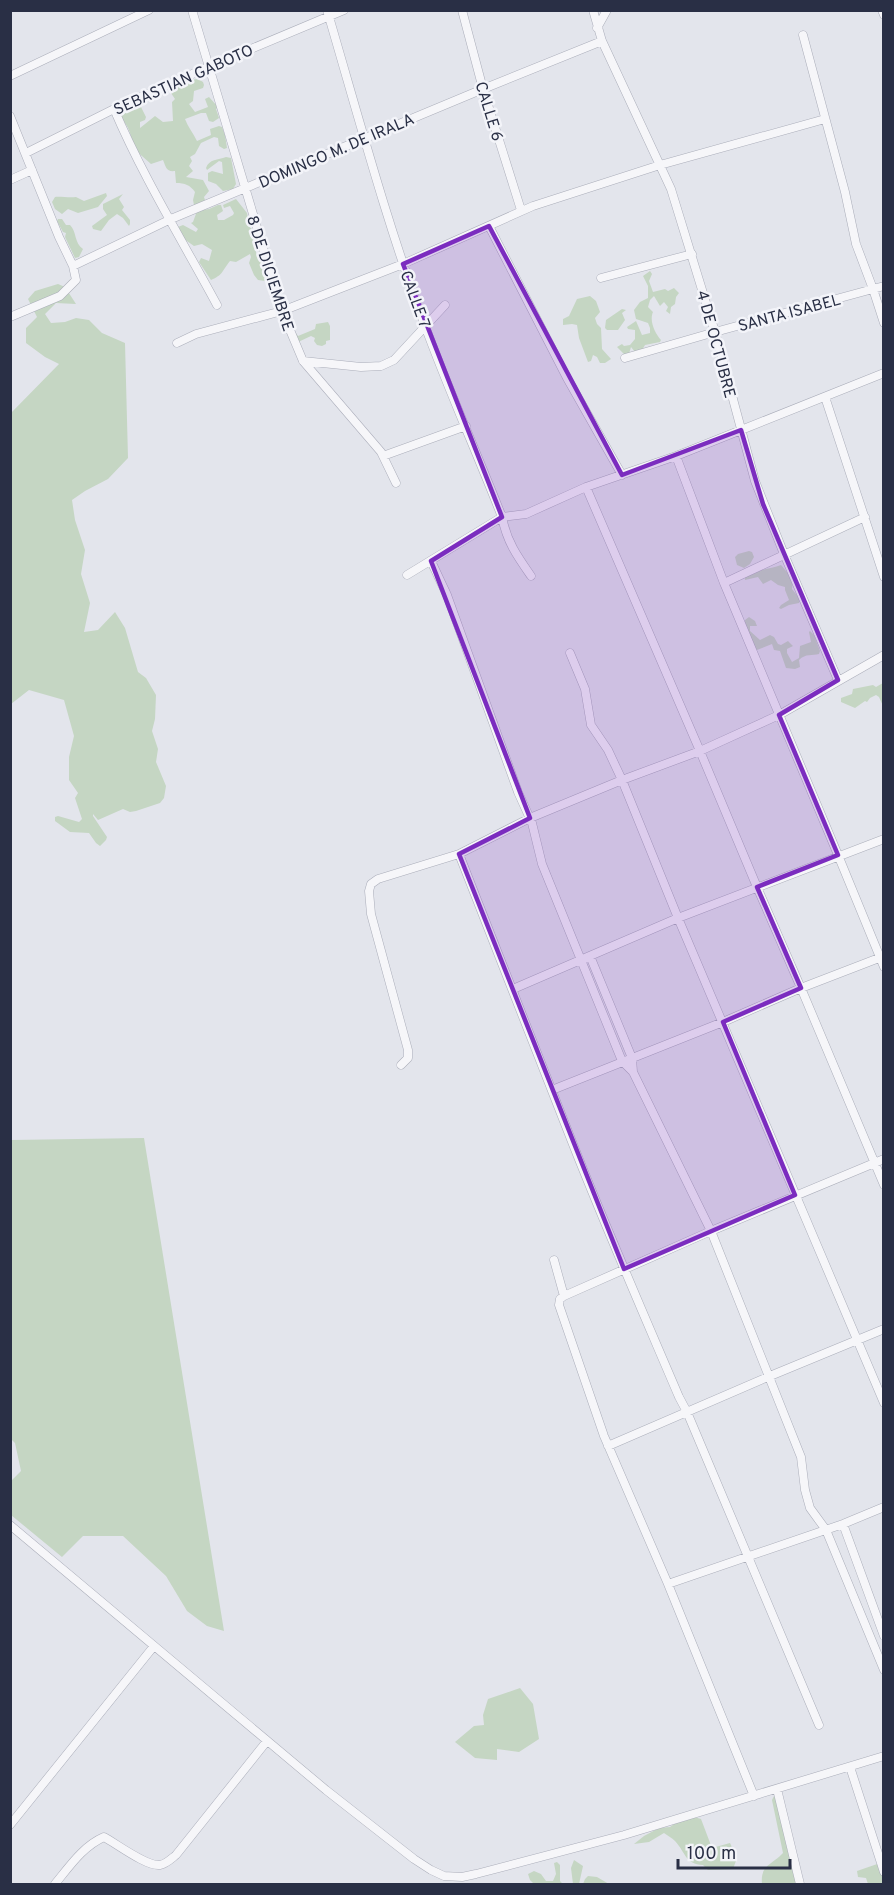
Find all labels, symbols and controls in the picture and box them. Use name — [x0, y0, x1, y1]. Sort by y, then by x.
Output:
street label: SEBASTIAN GABOTO — [111, 41, 257, 121]
street label: CALLE 6 — [470, 79, 507, 144]
street label: DOMINGO M. DE IRALA — [256, 110, 418, 194]
street label: 8 DE DICIEMBRE — [241, 213, 297, 334]
street label: CALLE 7 — [395, 268, 434, 331]
street label: 4 DE OCTUBRE — [691, 288, 739, 401]
street label: SANTA ISABEL — [736, 291, 843, 337]
scale bar — [678, 1832, 790, 1870]
text: 100 m — [687, 1843, 736, 1866]

